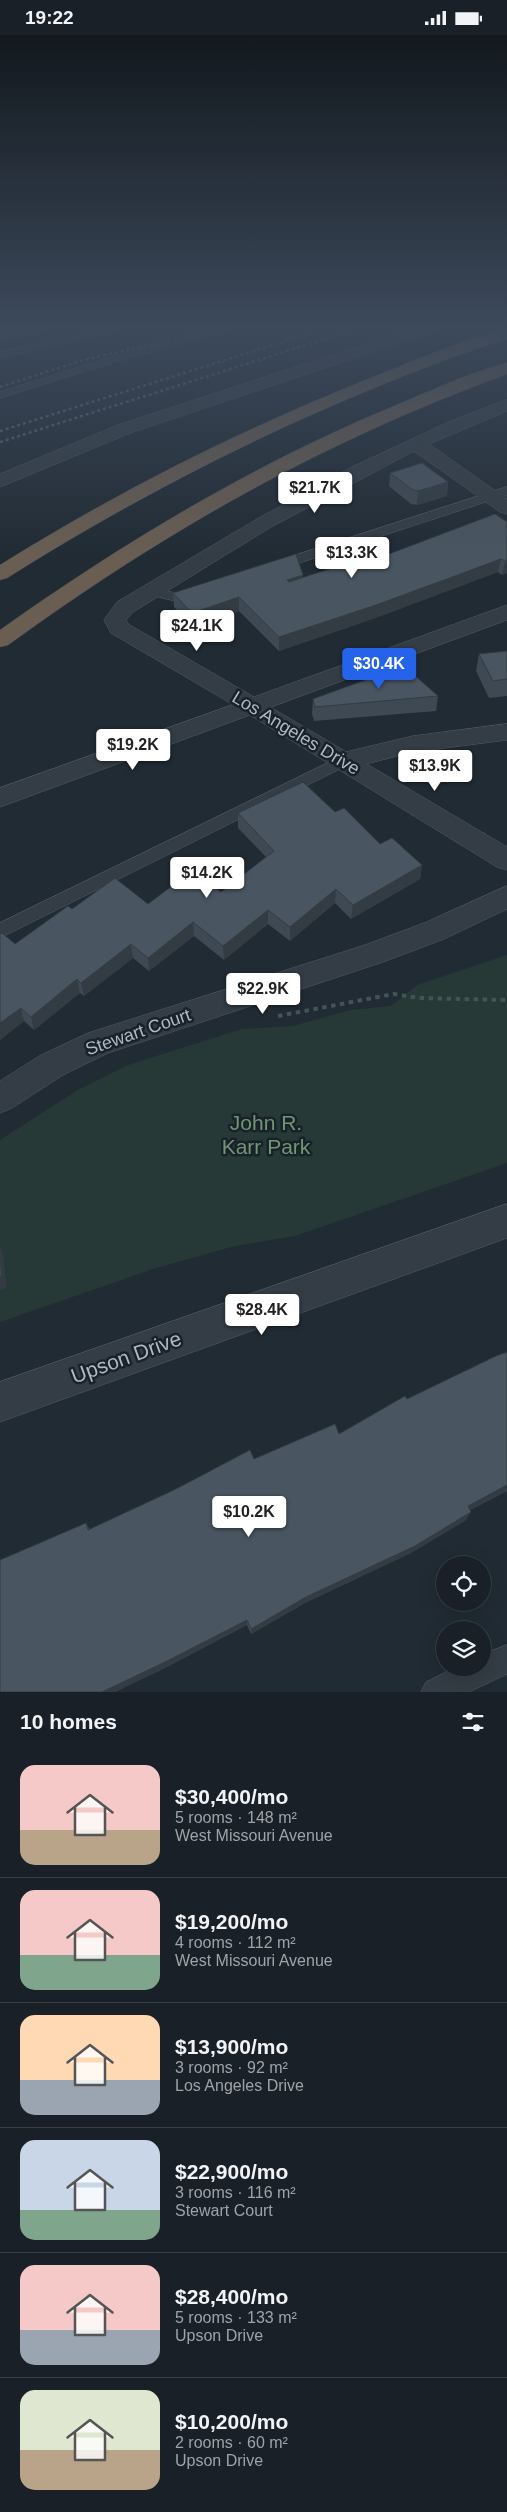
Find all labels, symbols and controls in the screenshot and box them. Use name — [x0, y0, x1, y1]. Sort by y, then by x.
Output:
text: 19:22 — [25, 7, 74, 28]
pin: $21.7K — [274, 471, 356, 514]
text: $21.7K — [289, 479, 341, 496]
pin: $13.3K — [311, 537, 393, 579]
text: $13.3K — [326, 544, 378, 561]
pin: $24.1K — [156, 609, 238, 652]
text: $24.1K — [171, 617, 223, 634]
pin: $30.4K — [338, 647, 420, 690]
text: $30.4K — [353, 655, 405, 672]
street label: Los Angeles Drive — [229, 687, 363, 779]
pin: $19.2K — [92, 729, 174, 771]
text: $19.2K — [107, 736, 159, 753]
pin: $13.9K — [394, 749, 476, 792]
text: $13.9K — [409, 757, 461, 774]
pin: $14.2K — [166, 857, 248, 899]
text: $14.2K — [181, 864, 233, 881]
pin: $22.9K — [222, 973, 304, 1015]
text: $22.9K — [237, 980, 289, 997]
street label: Stewart Court — [83, 1005, 193, 1059]
park label: John R. Karr Park — [222, 1111, 311, 1158]
pin: $28.4K — [221, 1293, 303, 1336]
text: $28.4K — [236, 1301, 288, 1318]
street label: Upson Drive — [68, 1326, 184, 1388]
pin: $10.2K — [208, 1495, 290, 1538]
text: $10.2K — [223, 1503, 275, 1520]
map controls — [436, 1556, 491, 1676]
button: locate — [436, 1556, 491, 1611]
button: layers — [436, 1621, 491, 1676]
icon: filters — [459, 1708, 487, 1736]
text: 10 homes — [20, 1710, 117, 1733]
icon: home — [60, 1785, 120, 1845]
text: $30,400/mo — [175, 1785, 288, 1808]
text: 5 rooms · 148 m² — [175, 1809, 297, 1826]
text: West Missouri Avenue — [175, 1827, 333, 1844]
icon: home — [60, 1910, 120, 1970]
text: $19,200/mo — [175, 1910, 288, 1933]
text: 4 rooms · 112 m² — [175, 1934, 296, 1951]
text: West Missouri Avenue — [175, 1952, 333, 1969]
icon: home — [60, 2035, 120, 2095]
text: $13,900/mo — [175, 2035, 288, 2058]
text: 3 rooms · 92 m² — [175, 2059, 288, 2076]
text: Los Angeles Drive — [175, 2077, 304, 2094]
icon: home — [60, 2160, 120, 2220]
text: $22,900/mo — [175, 2160, 288, 2183]
text: 3 rooms · 116 m² — [175, 2184, 296, 2201]
text: Stewart Court — [175, 2202, 273, 2219]
icon: home — [60, 2285, 120, 2345]
text: $28,400/mo — [175, 2285, 288, 2308]
text: 5 rooms · 133 m² — [175, 2309, 297, 2326]
text: Upson Drive — [175, 2327, 263, 2344]
icon: home — [60, 2410, 120, 2470]
text: $10,200/mo — [175, 2410, 288, 2433]
text: 2 rooms · 60 m² — [175, 2434, 288, 2451]
text: Upson Drive — [175, 2452, 263, 2469]

